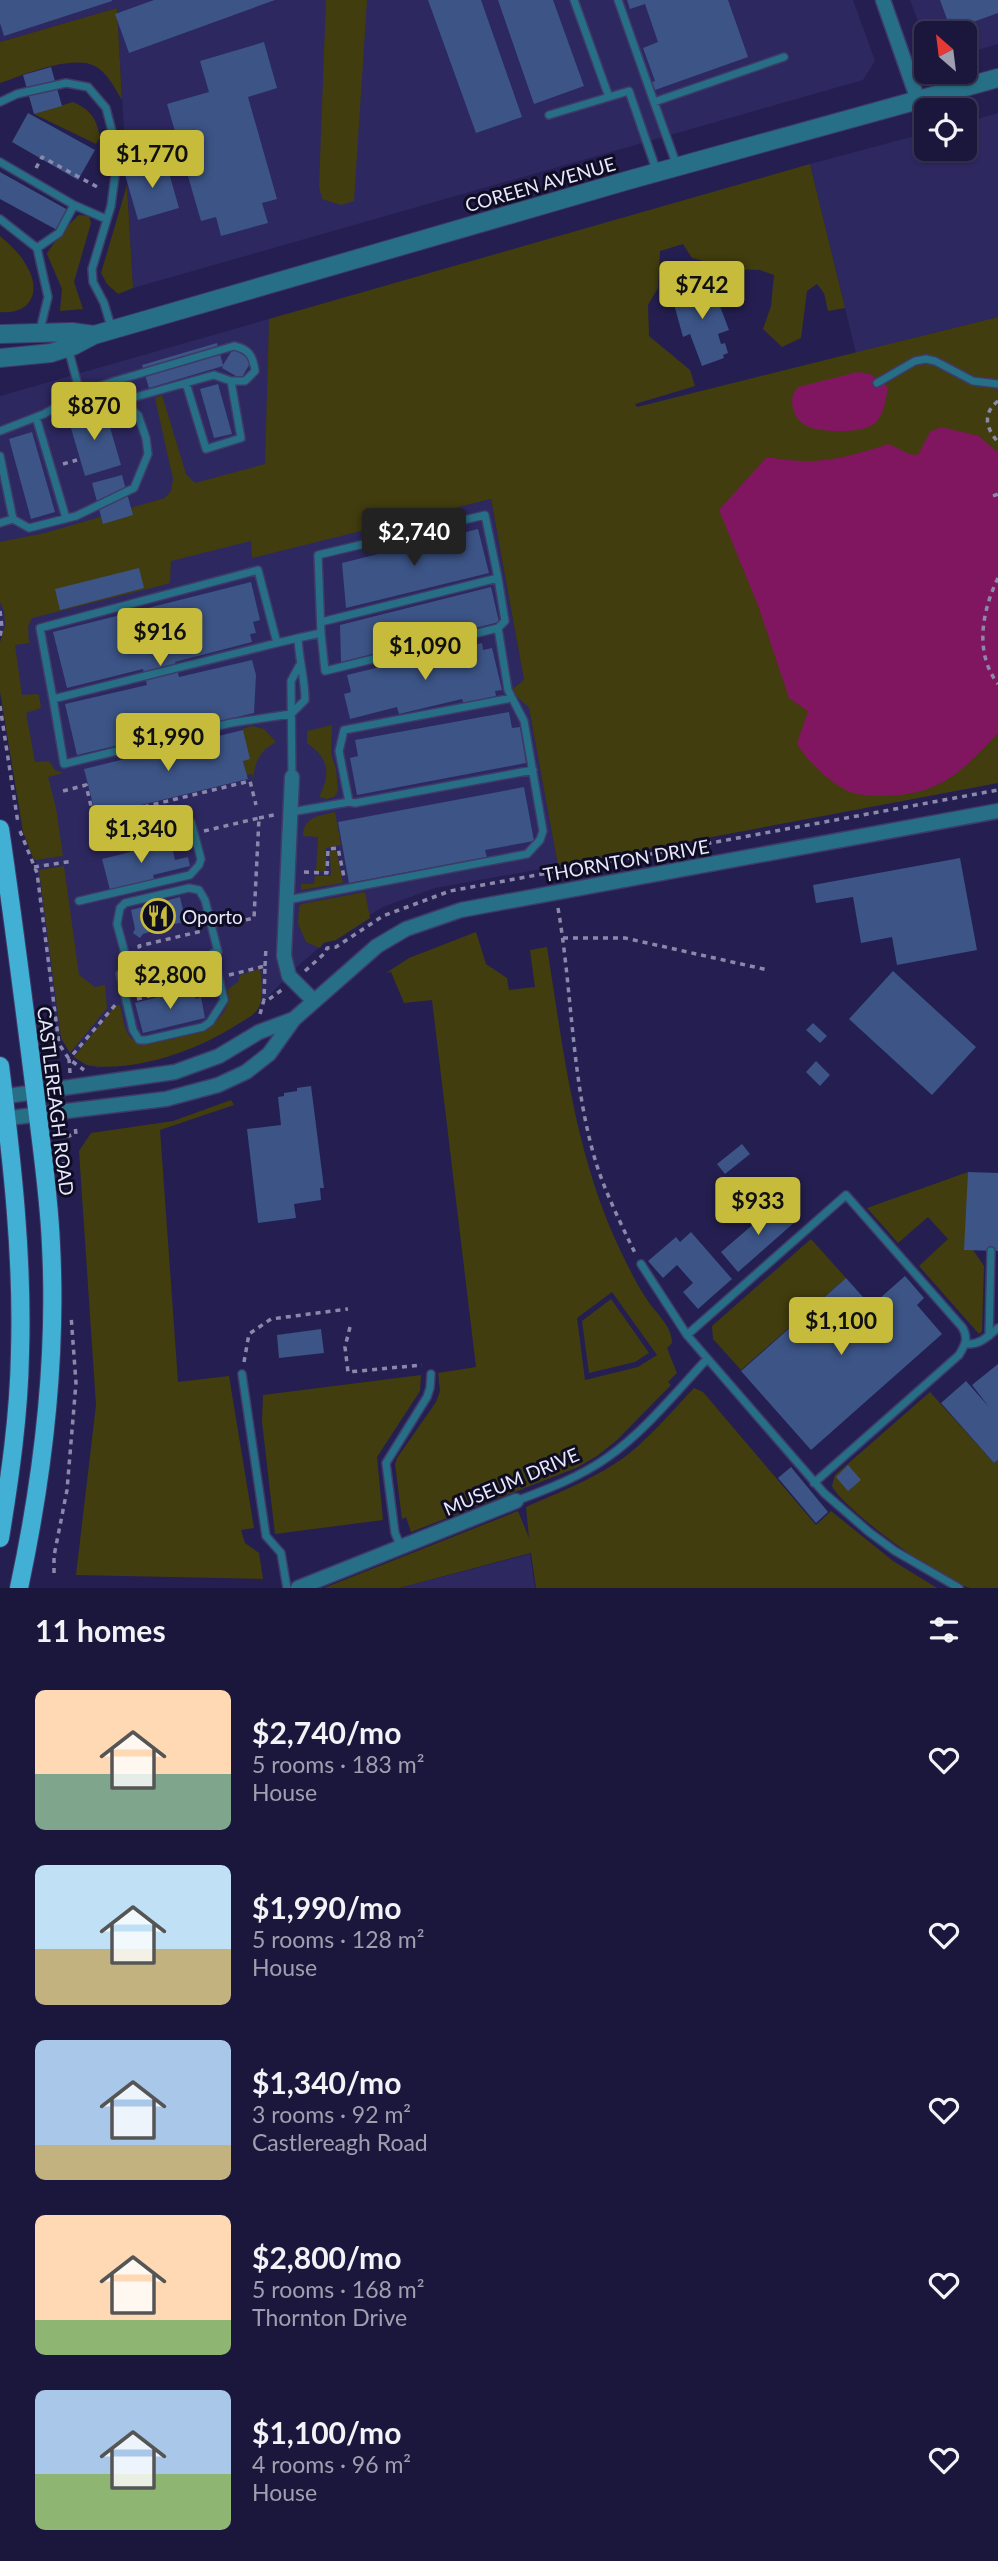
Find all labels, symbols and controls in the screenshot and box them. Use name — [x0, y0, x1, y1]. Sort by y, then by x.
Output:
north arrow — [914, 21, 976, 84]
map controls — [914, 21, 977, 161]
button: locate — [914, 98, 977, 161]
pin: $1,770 — [95, 130, 209, 190]
text: $1,770 — [116, 139, 188, 167]
street label: COREEN AVENUE — [462, 152, 618, 216]
pin: $742 — [661, 262, 743, 321]
text: $742 — [675, 270, 729, 298]
pin: $870 — [53, 382, 135, 442]
text: $870 — [67, 391, 121, 419]
pin: $2,740 — [357, 508, 471, 568]
text: $2,740 — [378, 517, 450, 545]
pin: $916 — [119, 608, 201, 668]
text: $916 — [133, 617, 187, 645]
pin: $1,090 — [368, 622, 482, 682]
text: $1,090 — [389, 631, 461, 659]
pin: $1,990 — [111, 714, 225, 773]
text: $1,990 — [132, 722, 204, 750]
pin: $1,340 — [84, 806, 198, 865]
text: $1,340 — [105, 814, 177, 842]
street label: THORNTON DRIVE — [541, 834, 711, 886]
restaurant icon: Oporto — [139, 897, 177, 935]
place label: Oporto — [182, 905, 243, 928]
pin: $2,800 — [113, 951, 227, 1011]
text: $2,800 — [134, 960, 206, 988]
street label: CASTLEREAGH ROAD — [33, 1005, 79, 1197]
pin: $933 — [717, 1178, 799, 1237]
text: $933 — [731, 1186, 785, 1214]
pin: $1,100 — [784, 1298, 898, 1357]
text: $1,100 — [805, 1306, 877, 1334]
street label: MUSEUM DRIVE — [440, 1442, 582, 1520]
icon: filters — [925, 1611, 963, 1649]
text: 11 homes — [35, 1612, 166, 1648]
text: $2,740/mo — [252, 1714, 401, 1750]
icon: home — [91, 1718, 175, 1802]
icon: heart — [925, 1741, 963, 1779]
text: 5 rooms · 183 m² — [252, 1750, 424, 1778]
text: House — [252, 1778, 317, 1806]
text: $1,990/mo — [252, 1889, 401, 1925]
icon: home — [91, 1893, 175, 1977]
icon: heart — [925, 1916, 963, 1954]
text: 5 rooms · 128 m² — [252, 1925, 424, 1953]
text: House — [252, 1953, 317, 1981]
text: $1,340/mo — [252, 2064, 401, 2100]
icon: home — [91, 2068, 175, 2152]
icon: heart — [925, 2091, 963, 2129]
text: 3 rooms · 92 m² — [252, 2100, 411, 2128]
text: Castlereagh Road — [252, 2128, 428, 2156]
text: $2,800/mo — [252, 2239, 401, 2275]
icon: home — [91, 2243, 175, 2327]
icon: heart — [925, 2266, 963, 2304]
text: 5 rooms · 168 m² — [252, 2275, 424, 2303]
text: Thornton Drive — [252, 2303, 407, 2331]
text: $1,100/mo — [252, 2414, 401, 2450]
icon: home — [91, 2418, 175, 2502]
icon: heart — [925, 2441, 963, 2479]
text: 4 rooms · 96 m² — [252, 2450, 411, 2478]
text: House — [252, 2478, 317, 2506]

